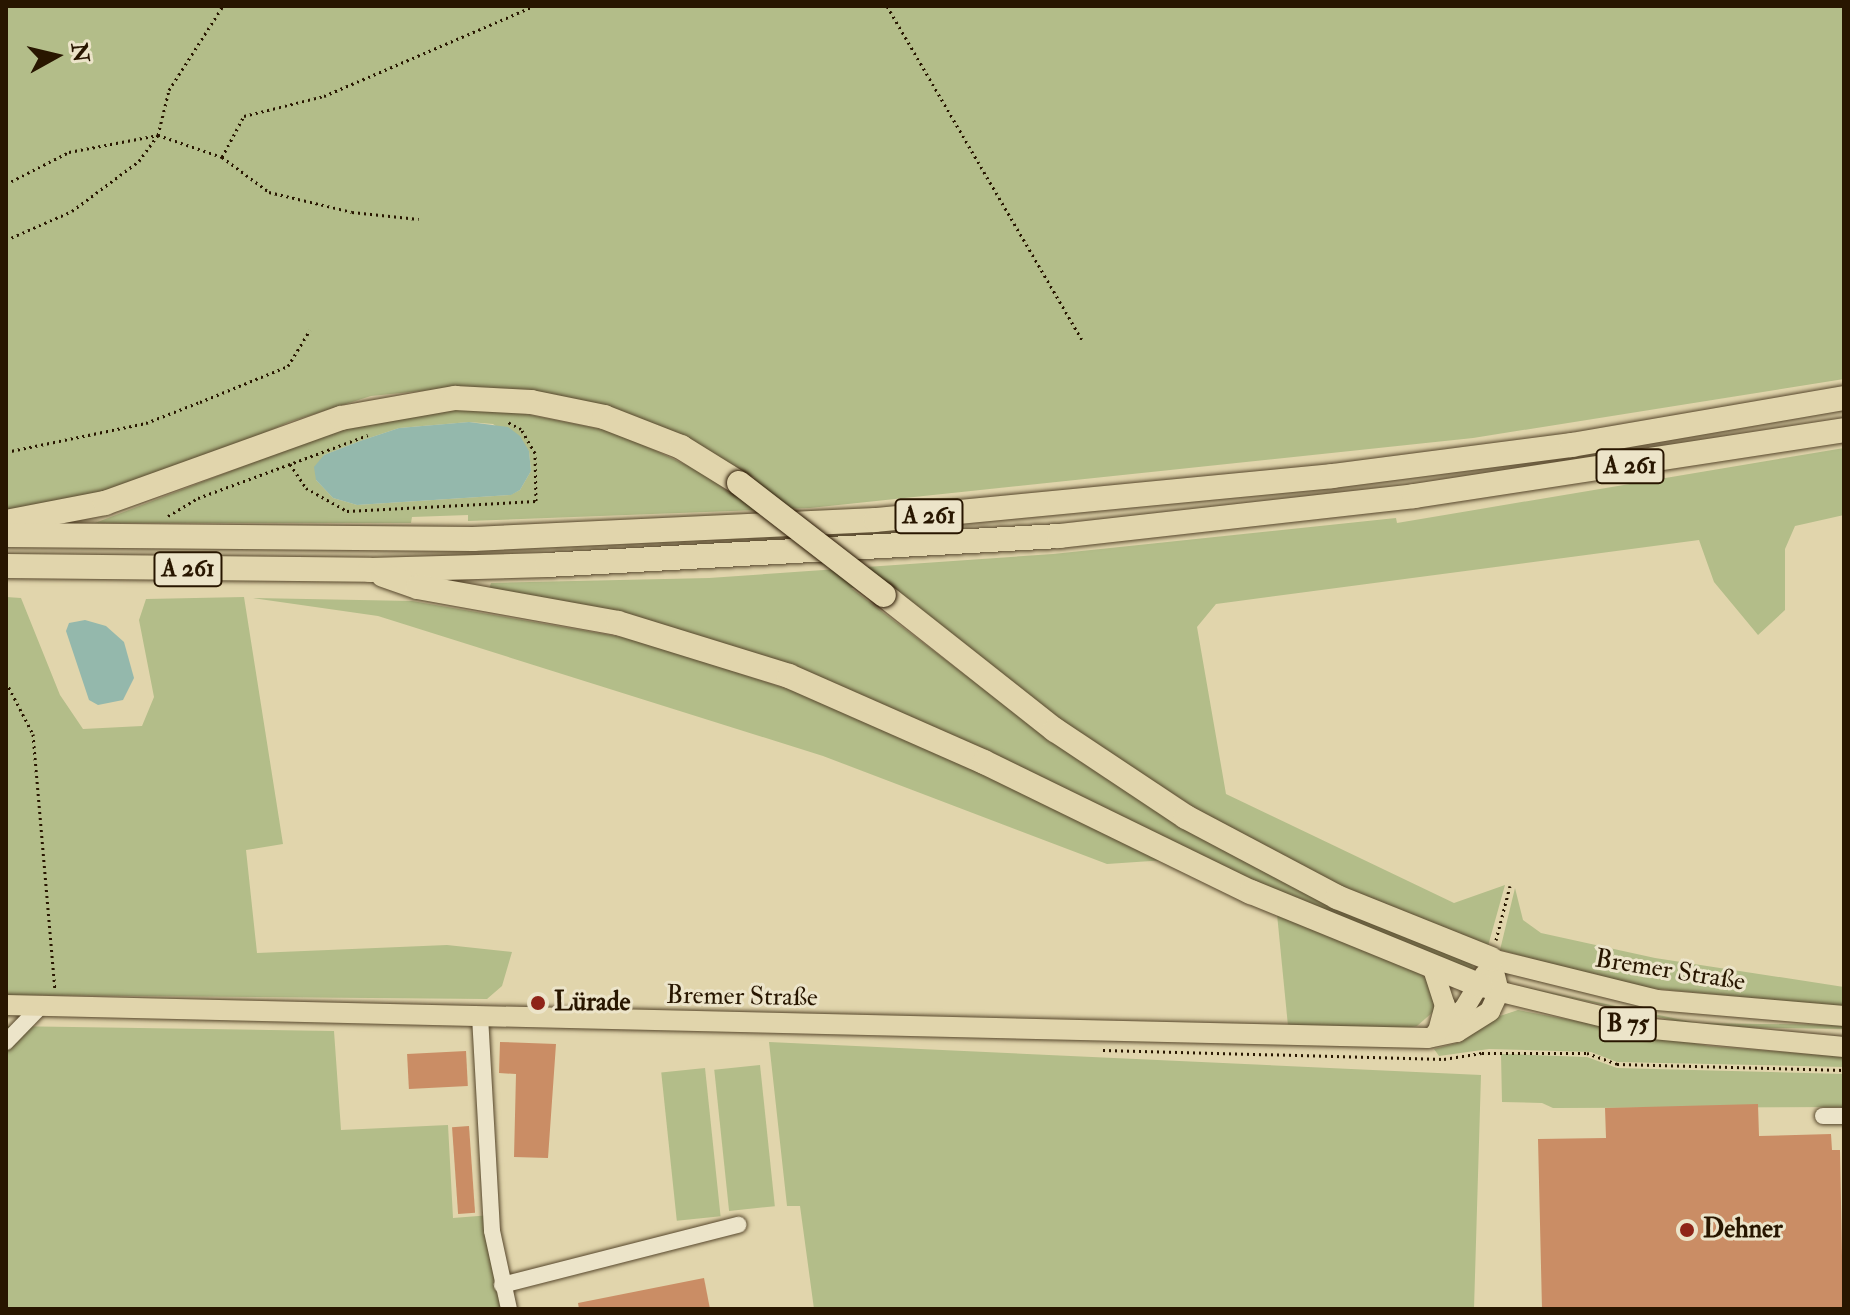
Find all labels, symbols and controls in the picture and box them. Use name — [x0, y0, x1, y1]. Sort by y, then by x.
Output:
north arrow — [16, 16, 96, 96]
text: N — [65, 41, 95, 64]
road number: A 261 — [1594, 446, 1666, 486]
road number: A 261 — [893, 496, 965, 536]
road number: A 261 — [152, 549, 224, 589]
street label: Bremer Straße — [1593, 944, 1747, 998]
street label: Bremer Straße — [666, 980, 818, 1014]
place label: Lürade — [554, 987, 630, 1019]
marker: Lürade — [529, 994, 547, 1012]
road number: B 75 — [1598, 1004, 1658, 1044]
place label: Dehner — [1703, 1214, 1783, 1246]
marker: Dehner — [1678, 1221, 1696, 1239]

